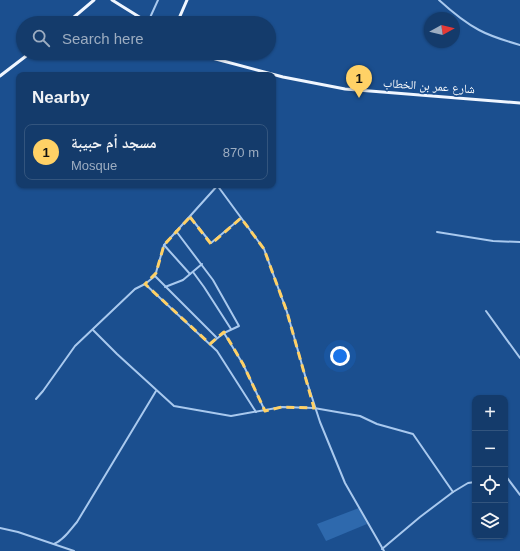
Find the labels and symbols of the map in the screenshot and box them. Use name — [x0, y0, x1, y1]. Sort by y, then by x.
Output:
north arrow — [424, 12, 460, 48]
pin: 1 — [346, 65, 372, 98]
street label: شارع عمر بن الخطاب — [382, 76, 476, 97]
your location — [330, 346, 350, 366]

